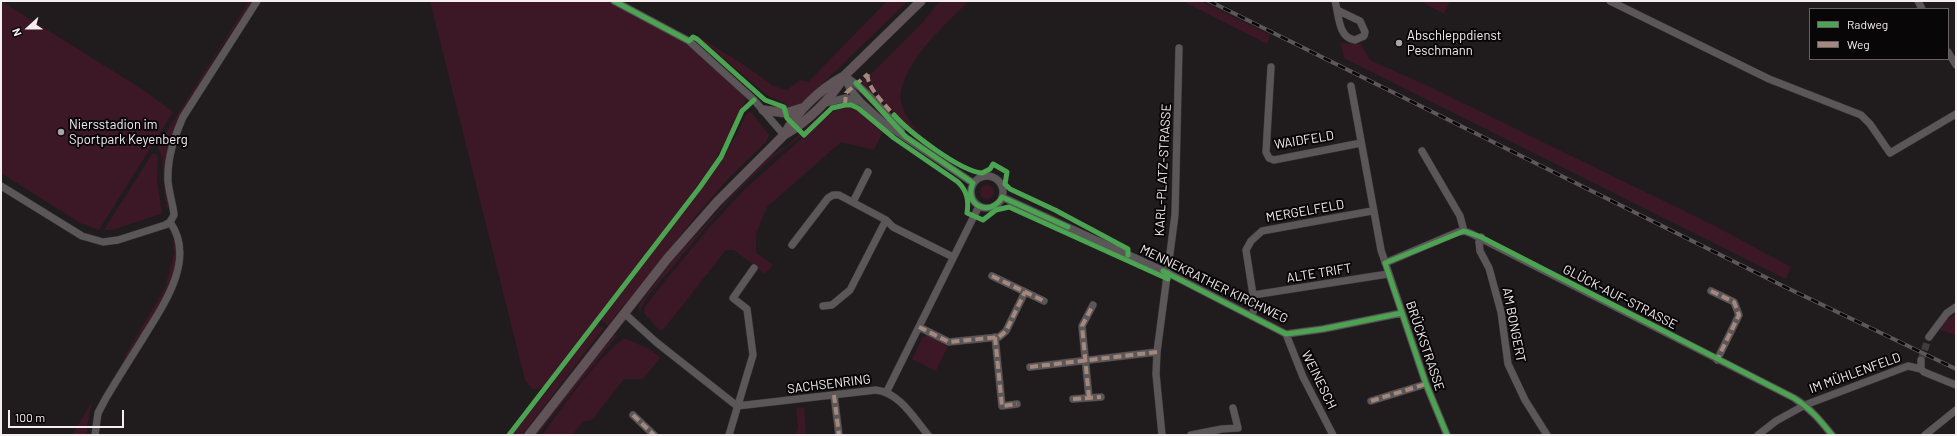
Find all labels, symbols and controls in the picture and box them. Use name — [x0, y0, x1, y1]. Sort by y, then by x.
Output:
north arrow — [8, 8, 48, 48]
legend — [1809, 8, 1949, 60]
text: Radweg — [1847, 17, 1888, 31]
text: N — [9, 27, 24, 38]
place label: Abschleppdienst Peschmann — [1407, 28, 1502, 59]
text: Weg — [1847, 37, 1870, 51]
marker: Abschleppdienst Peschmann — [1394, 38, 1404, 48]
street label: KARL-PLATZ-STRASSE — [1152, 103, 1174, 237]
place label: Niersstadion im Sportpark Keyenberg — [69, 117, 188, 148]
marker: Niersstadion im Sportpark Keyenberg — [56, 127, 66, 137]
street label: WAIDFELD — [1273, 128, 1335, 152]
street label: MERGELFELD — [1265, 196, 1345, 226]
street label: MENNEKRATHER KIRCHWEG — [1137, 241, 1291, 327]
street label: ALTE TRIFT — [1285, 260, 1353, 286]
street label: GLÜCK-AUF-STRASSE — [1560, 261, 1680, 333]
street label: AM BONGERT — [1499, 286, 1529, 364]
street label: BRÜCKSTRASSE — [1402, 299, 1448, 393]
street label: WEINESCH — [1298, 348, 1340, 412]
street label: IM MÜHLENFELD — [1807, 349, 1903, 397]
street label: SACHSENRING — [786, 371, 872, 397]
scale bar — [10, 402, 126, 428]
text: 100 m — [15, 410, 45, 424]

